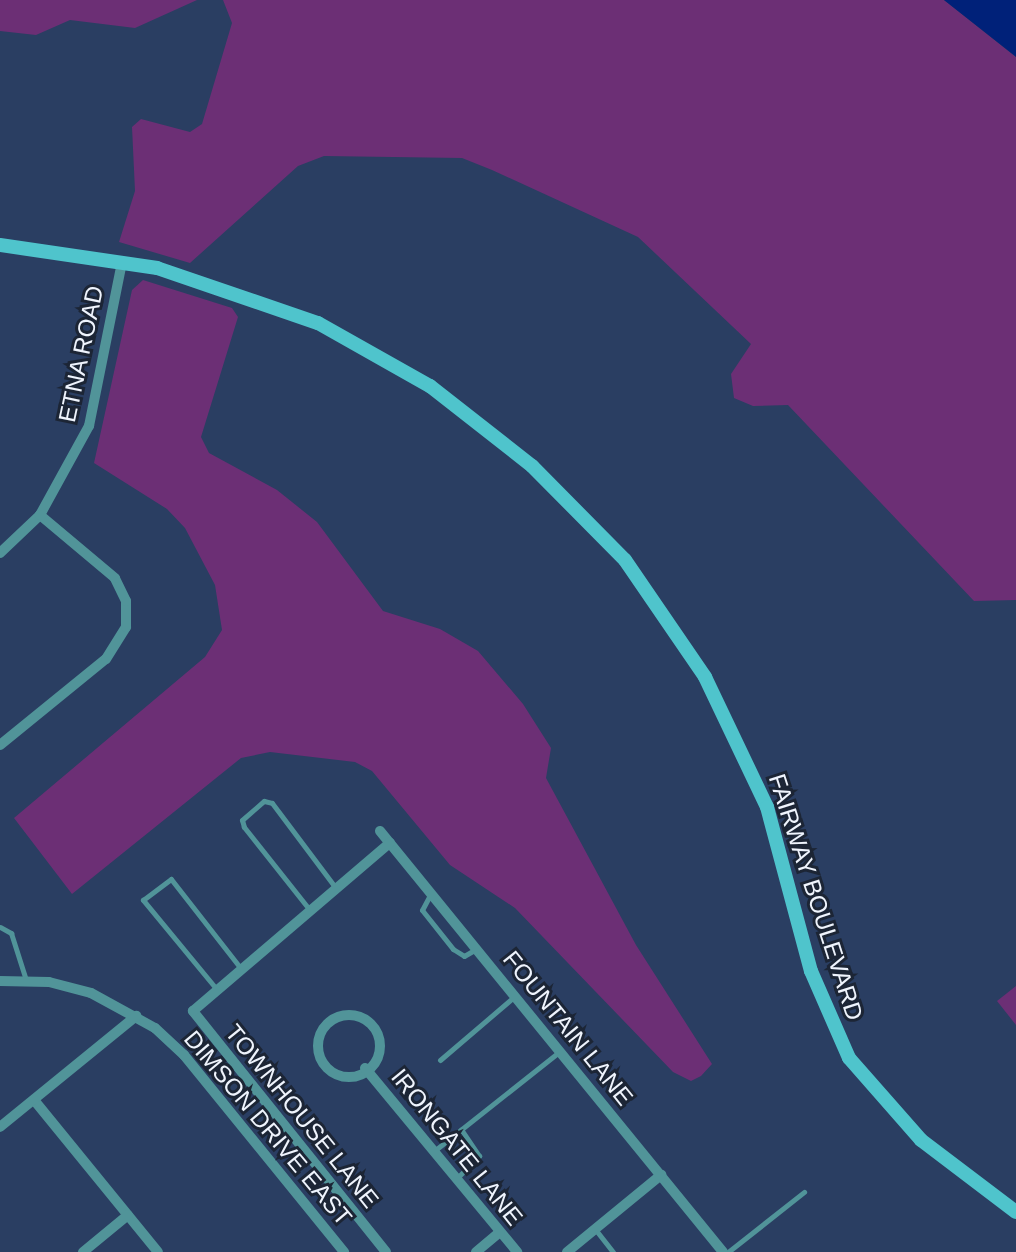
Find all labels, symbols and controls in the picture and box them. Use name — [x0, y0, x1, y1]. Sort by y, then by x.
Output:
street label: ETNA ROAD — [52, 283, 110, 425]
street label: FAIRWAY BOULEVARD — [762, 770, 870, 1024]
street label: FOUNTAIN LANE — [497, 945, 639, 1111]
street label: TOWNHOUSE LANE — [219, 1019, 385, 1213]
street label: DIMSON DRIVE EAST — [178, 1025, 358, 1231]
street label: IRONGATE LANE — [385, 1063, 529, 1231]

